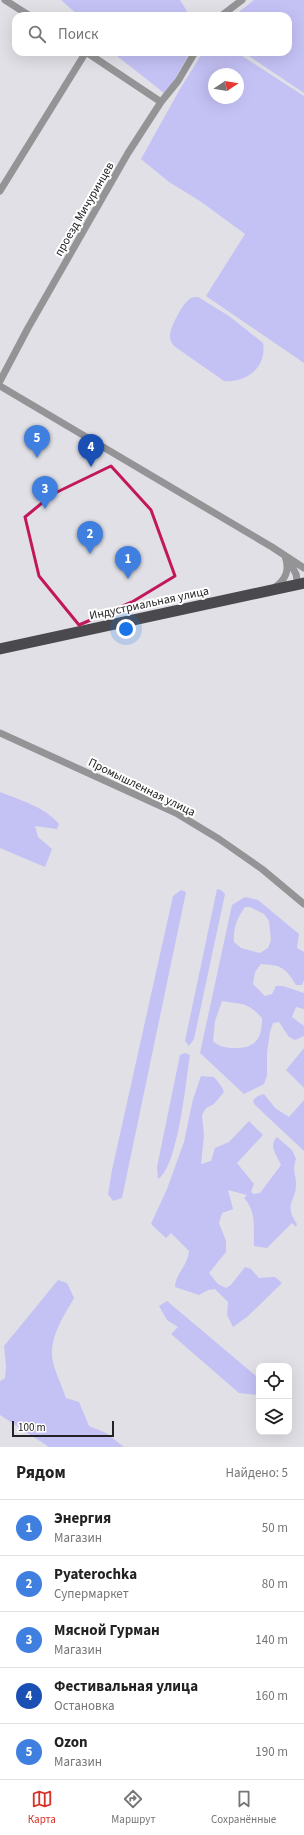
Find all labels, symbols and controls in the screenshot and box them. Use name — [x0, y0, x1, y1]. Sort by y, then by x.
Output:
search box — [12, 12, 292, 56]
icon: search — [26, 23, 48, 45]
text: Поиск — [58, 24, 99, 45]
north arrow — [208, 68, 244, 104]
street label: проезд Мичуринцев — [51, 159, 118, 259]
pin: 5 — [24, 425, 50, 458]
pin: 4 — [78, 434, 104, 467]
pin: 3 — [32, 476, 58, 509]
pin: 2 — [77, 521, 103, 554]
pin: 1 — [115, 546, 141, 579]
street label: Индустриальная улица — [88, 582, 211, 624]
your location — [116, 619, 136, 639]
street label: Промышленная улица — [85, 754, 198, 821]
map controls — [256, 1363, 292, 1435]
button: locate — [256, 1363, 292, 1399]
button: layers — [256, 1399, 292, 1435]
scale bar — [12, 1419, 114, 1438]
text: 100 m — [18, 1420, 46, 1435]
text: Рядом — [16, 1461, 66, 1485]
text: Найдено: 5 — [226, 1464, 288, 1482]
text: Энергия — [54, 1508, 111, 1529]
text: 1 — [26, 1519, 32, 1537]
text: 50 m — [262, 1519, 288, 1537]
text: Магазин — [54, 1529, 102, 1547]
text: Pyaterochka — [54, 1564, 137, 1585]
text: 2 — [26, 1575, 32, 1593]
text: 80 m — [262, 1575, 288, 1593]
text: Супермаркет — [54, 1585, 129, 1603]
text: Мясной Гурман — [54, 1620, 160, 1641]
text: 3 — [26, 1631, 32, 1649]
text: 140 m — [255, 1631, 288, 1649]
text: Магазин — [54, 1641, 102, 1659]
text: Фестивальная улица — [54, 1676, 198, 1697]
text: 4 — [26, 1687, 32, 1705]
text: 160 m — [255, 1687, 288, 1705]
text: Остановка — [54, 1697, 115, 1715]
text: Ozon — [54, 1732, 88, 1753]
text: 5 — [26, 1743, 32, 1761]
text: 190 m — [255, 1743, 288, 1761]
text: Магазин — [54, 1753, 102, 1771]
tab: Карта — [28, 1788, 56, 1827]
tab: Маршрут — [111, 1788, 156, 1827]
tab: Сохранённые — [211, 1788, 276, 1827]

